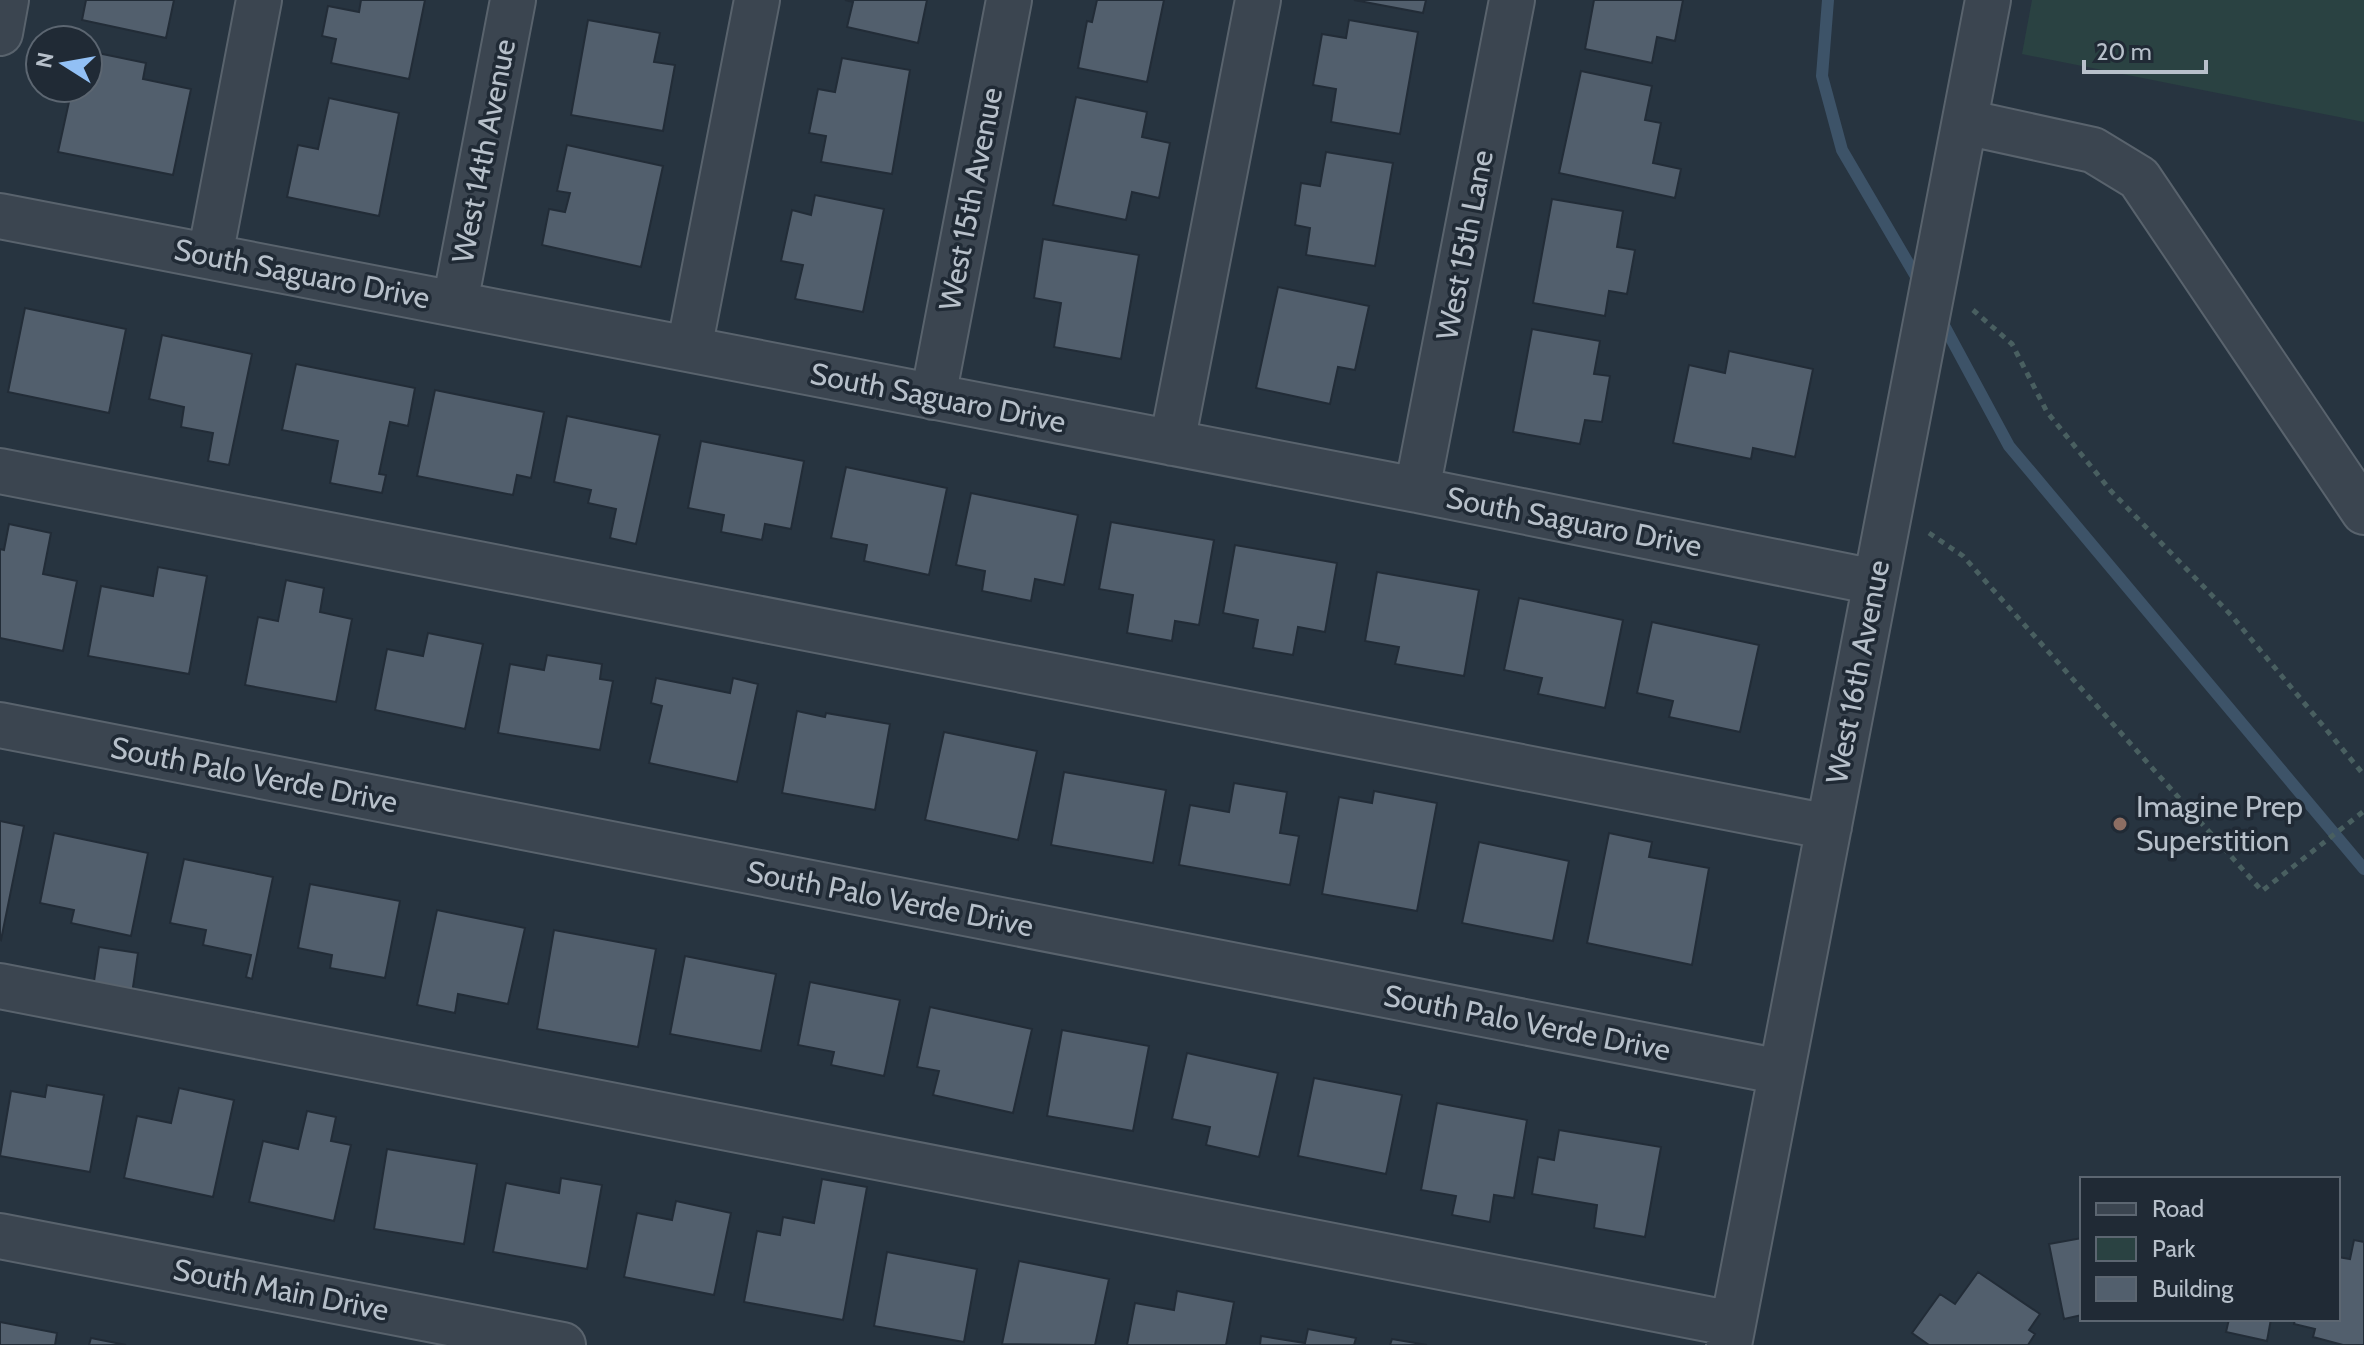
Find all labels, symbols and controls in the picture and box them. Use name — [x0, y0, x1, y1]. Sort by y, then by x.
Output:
north arrow — [24, 24, 104, 104]
scale bar — [2084, 24, 2206, 74]
street label: West 14th Avenue — [444, 36, 523, 266]
text: 20 m — [2096, 37, 2152, 66]
text: N — [30, 50, 60, 70]
street label: West 15th Avenue — [931, 84, 1010, 313]
street label: West 15th Lane — [1428, 147, 1501, 343]
street label: South Saguaro Drive — [171, 231, 433, 316]
street label: South Saguaro Drive — [807, 355, 1069, 440]
street label: South Saguaro Drive — [1443, 479, 1705, 564]
street label: West 16th Avenue — [1818, 557, 1897, 787]
street label: South Palo Verde Drive — [108, 729, 401, 820]
place label: Imagine Prep Superstition — [2136, 788, 2303, 859]
marker: Imagine Prep Superstition — [2111, 815, 2129, 833]
street label: South Palo Verde Drive — [744, 853, 1037, 944]
street label: South Palo Verde Drive — [1381, 977, 1674, 1068]
legend — [2080, 1177, 2340, 1321]
text: Road — [2152, 1194, 2204, 1223]
text: Park — [2152, 1234, 2195, 1263]
street label: South Main Drive — [170, 1250, 392, 1329]
text: Building — [2152, 1274, 2234, 1303]

